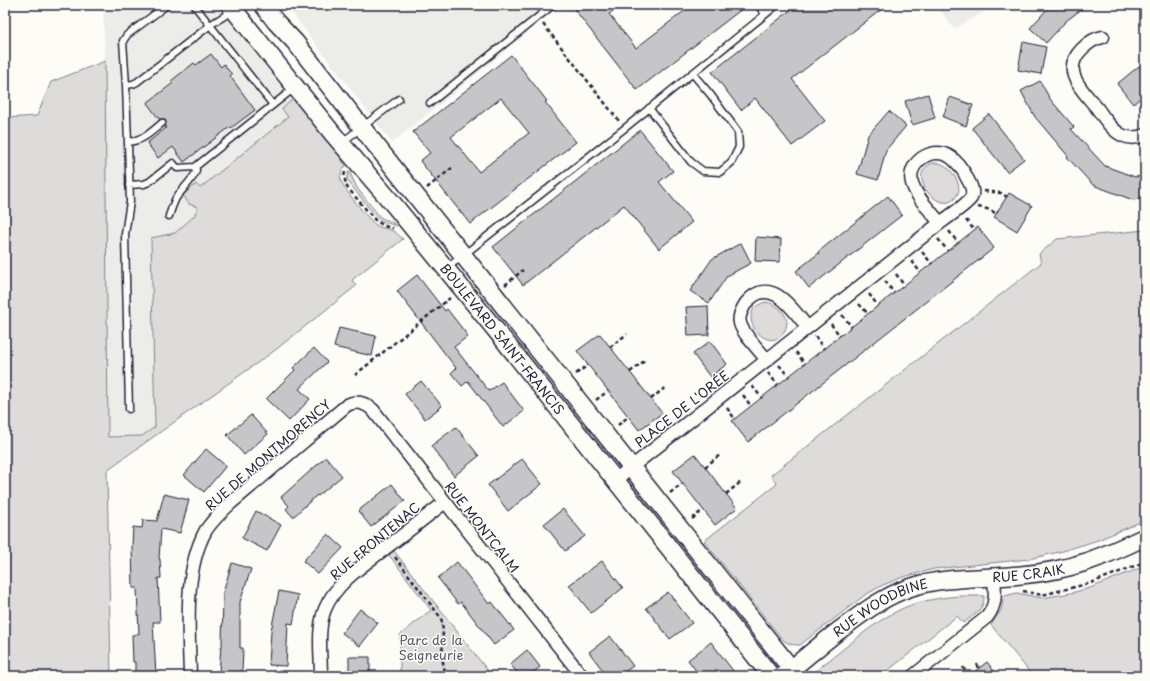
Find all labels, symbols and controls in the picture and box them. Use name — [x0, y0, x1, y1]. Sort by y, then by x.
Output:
street label: BOULEVARD SAINT-FRANCIS — [436, 259, 569, 418]
street label: PLACE DE L'ORÉE — [631, 366, 733, 452]
street label: RUE DE MONTMORENCY — [201, 394, 335, 515]
street label: RUE MONTCALM — [441, 477, 524, 576]
street label: RUE FRONTENAC — [326, 497, 424, 584]
street label: RUE CRAIK — [992, 558, 1066, 586]
street label: RUE WOODBINE — [829, 573, 929, 641]
park label: Parc de la Seigneurie — [399, 630, 464, 664]

